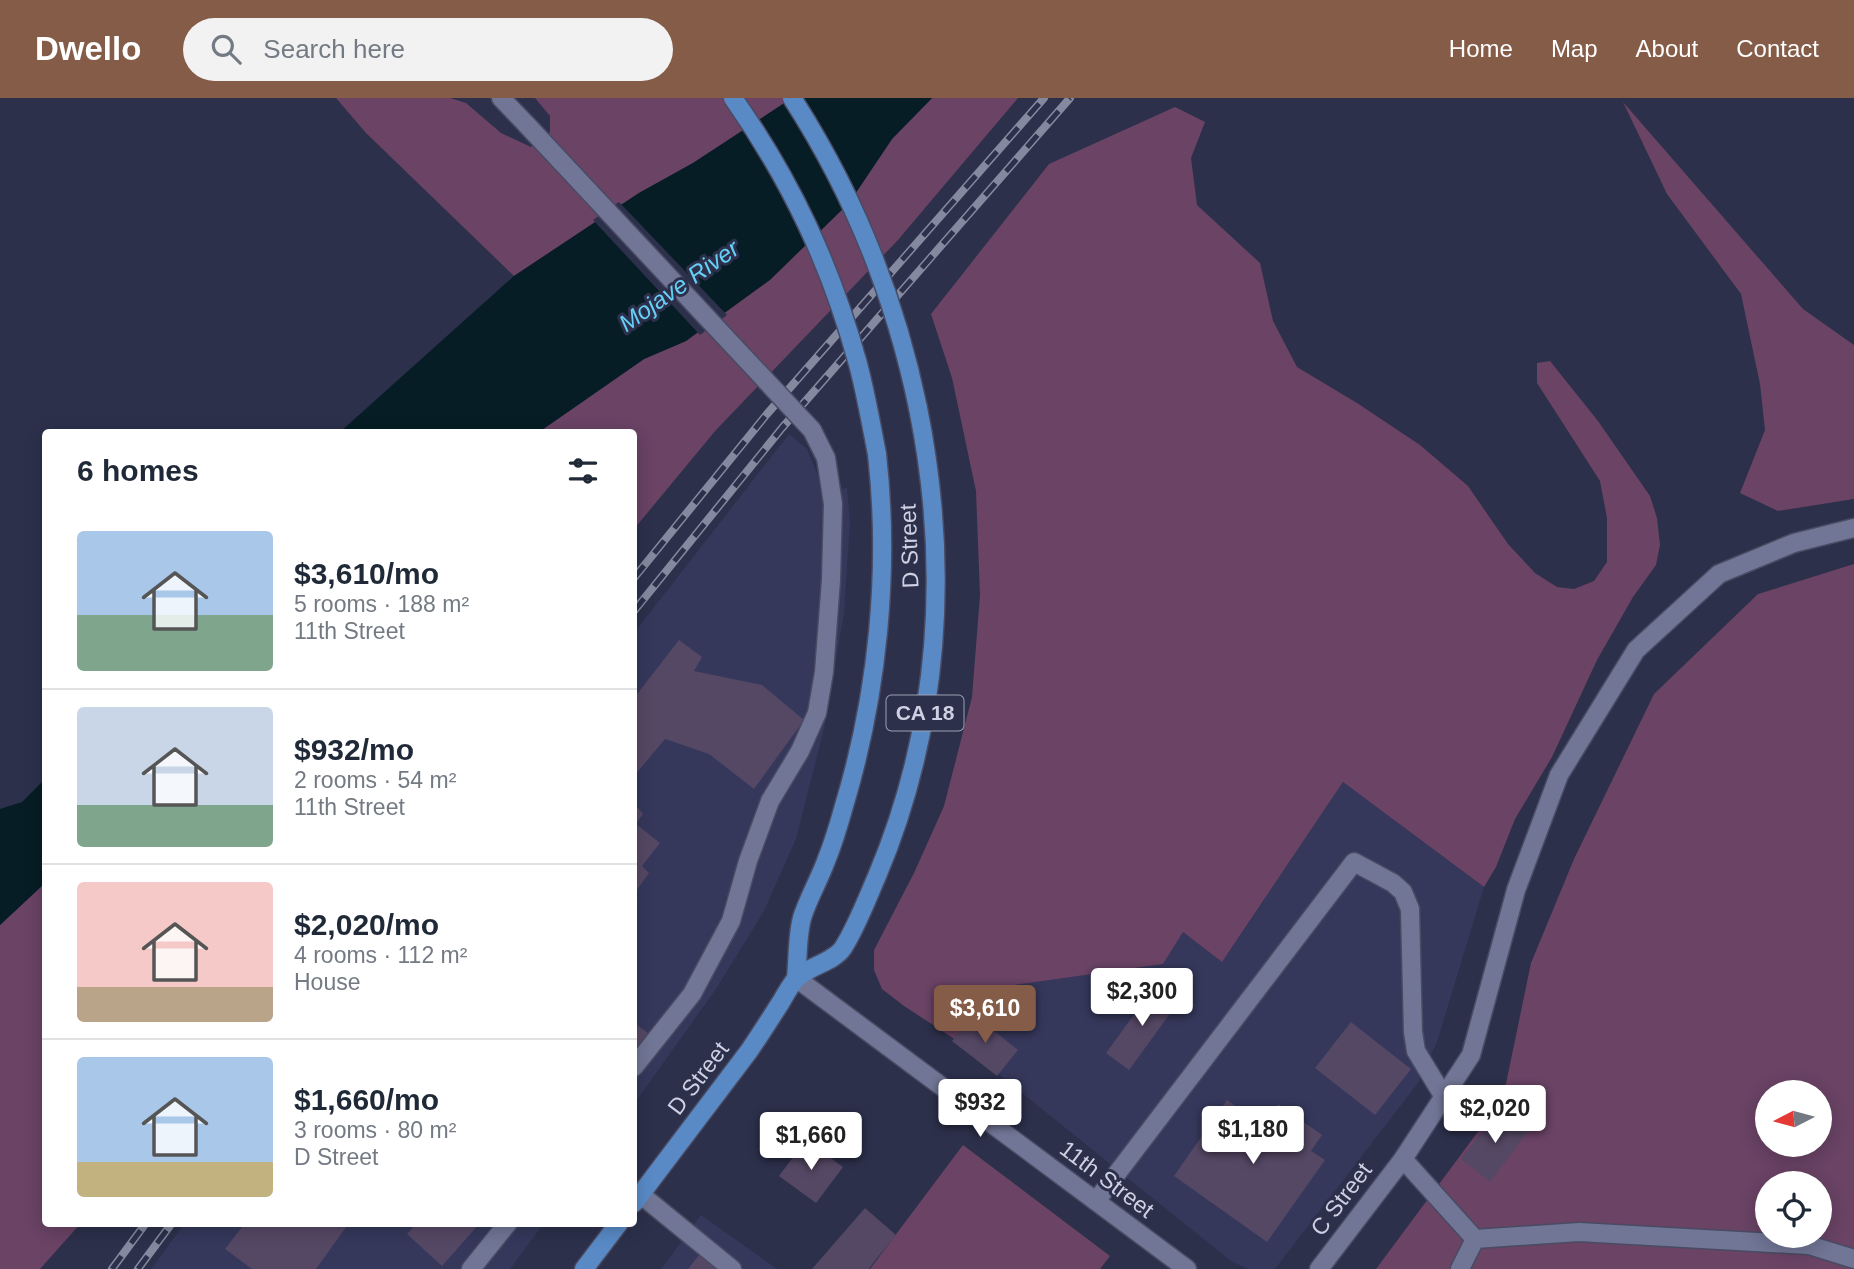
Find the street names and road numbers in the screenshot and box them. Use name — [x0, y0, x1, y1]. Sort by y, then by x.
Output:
street label: D Street — [895, 503, 923, 589]
road number: CA 18 — [886, 696, 964, 730]
street label: D Street — [662, 1036, 734, 1120]
street label: 11th Street — [1055, 1135, 1160, 1223]
street label: C Street — [1305, 1157, 1377, 1241]

